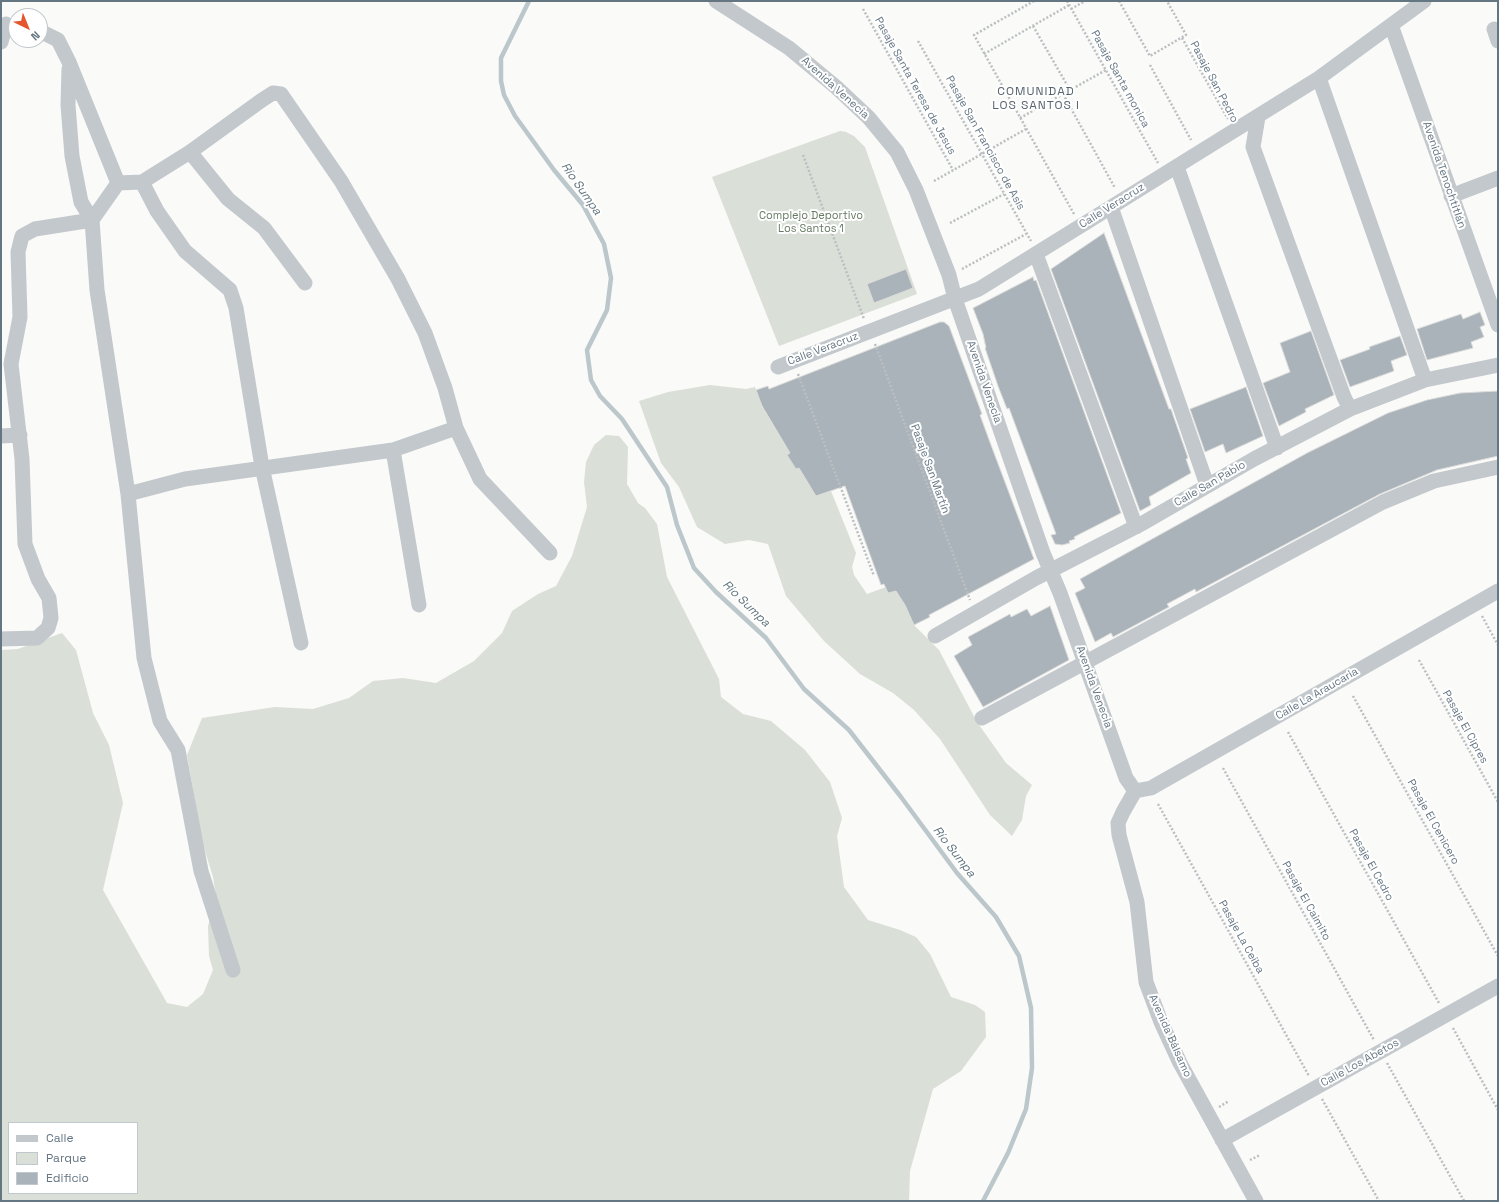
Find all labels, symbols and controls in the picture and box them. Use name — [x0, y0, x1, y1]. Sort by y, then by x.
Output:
north arrow — [8, 8, 48, 48]
street label: Pasaje Santa Teresa de Jesus — [872, 15, 958, 157]
text: N — [28, 28, 43, 44]
street label: Pasaje Santa monica — [1088, 28, 1152, 130]
street label: Pasaje San Pedro — [1187, 39, 1241, 125]
street label: Avenida Venecia — [798, 54, 872, 122]
street label: Pasaje San Francisco de Asis — [943, 74, 1027, 212]
district label: COMUNIDAD LOS SANTOS I — [992, 85, 1080, 113]
street label: Avenida Tenochtitlán — [1420, 120, 1468, 230]
water label: Río Sumpa — [558, 160, 604, 218]
street label: Calle Veracruz — [1077, 181, 1147, 231]
park label: Complejo Deportivo Los Santos 1 — [759, 209, 863, 235]
street label: Calle Veracruz — [786, 330, 860, 368]
street label: Avenida Venecia — [964, 339, 1004, 425]
street label: Pasaje San Martín — [908, 423, 952, 515]
street label: Calle San Pablo — [1172, 458, 1248, 510]
water label: Río Sumpa — [719, 578, 773, 630]
street label: Avenida Venecia — [1073, 644, 1115, 730]
street label: Calle La Araucaria — [1273, 665, 1361, 723]
street label: Pasaje El Cipres — [1439, 688, 1491, 766]
street label: Pasaje El Cenicero — [1404, 777, 1462, 867]
water label: Río Sumpa — [930, 824, 978, 880]
street label: Pasaje El Cedro — [1346, 827, 1396, 903]
street label: Pasaje El Caimito — [1279, 859, 1333, 943]
street label: Pasaje La Ceiba — [1215, 898, 1267, 976]
street label: Avenida Bálsamo — [1146, 993, 1194, 1079]
street label: Calle Los Abetos — [1319, 1036, 1401, 1090]
legend — [8, 1122, 138, 1194]
text: Calle — [46, 1130, 74, 1146]
text: Parque — [46, 1150, 86, 1166]
text: Edificio — [46, 1170, 89, 1186]

